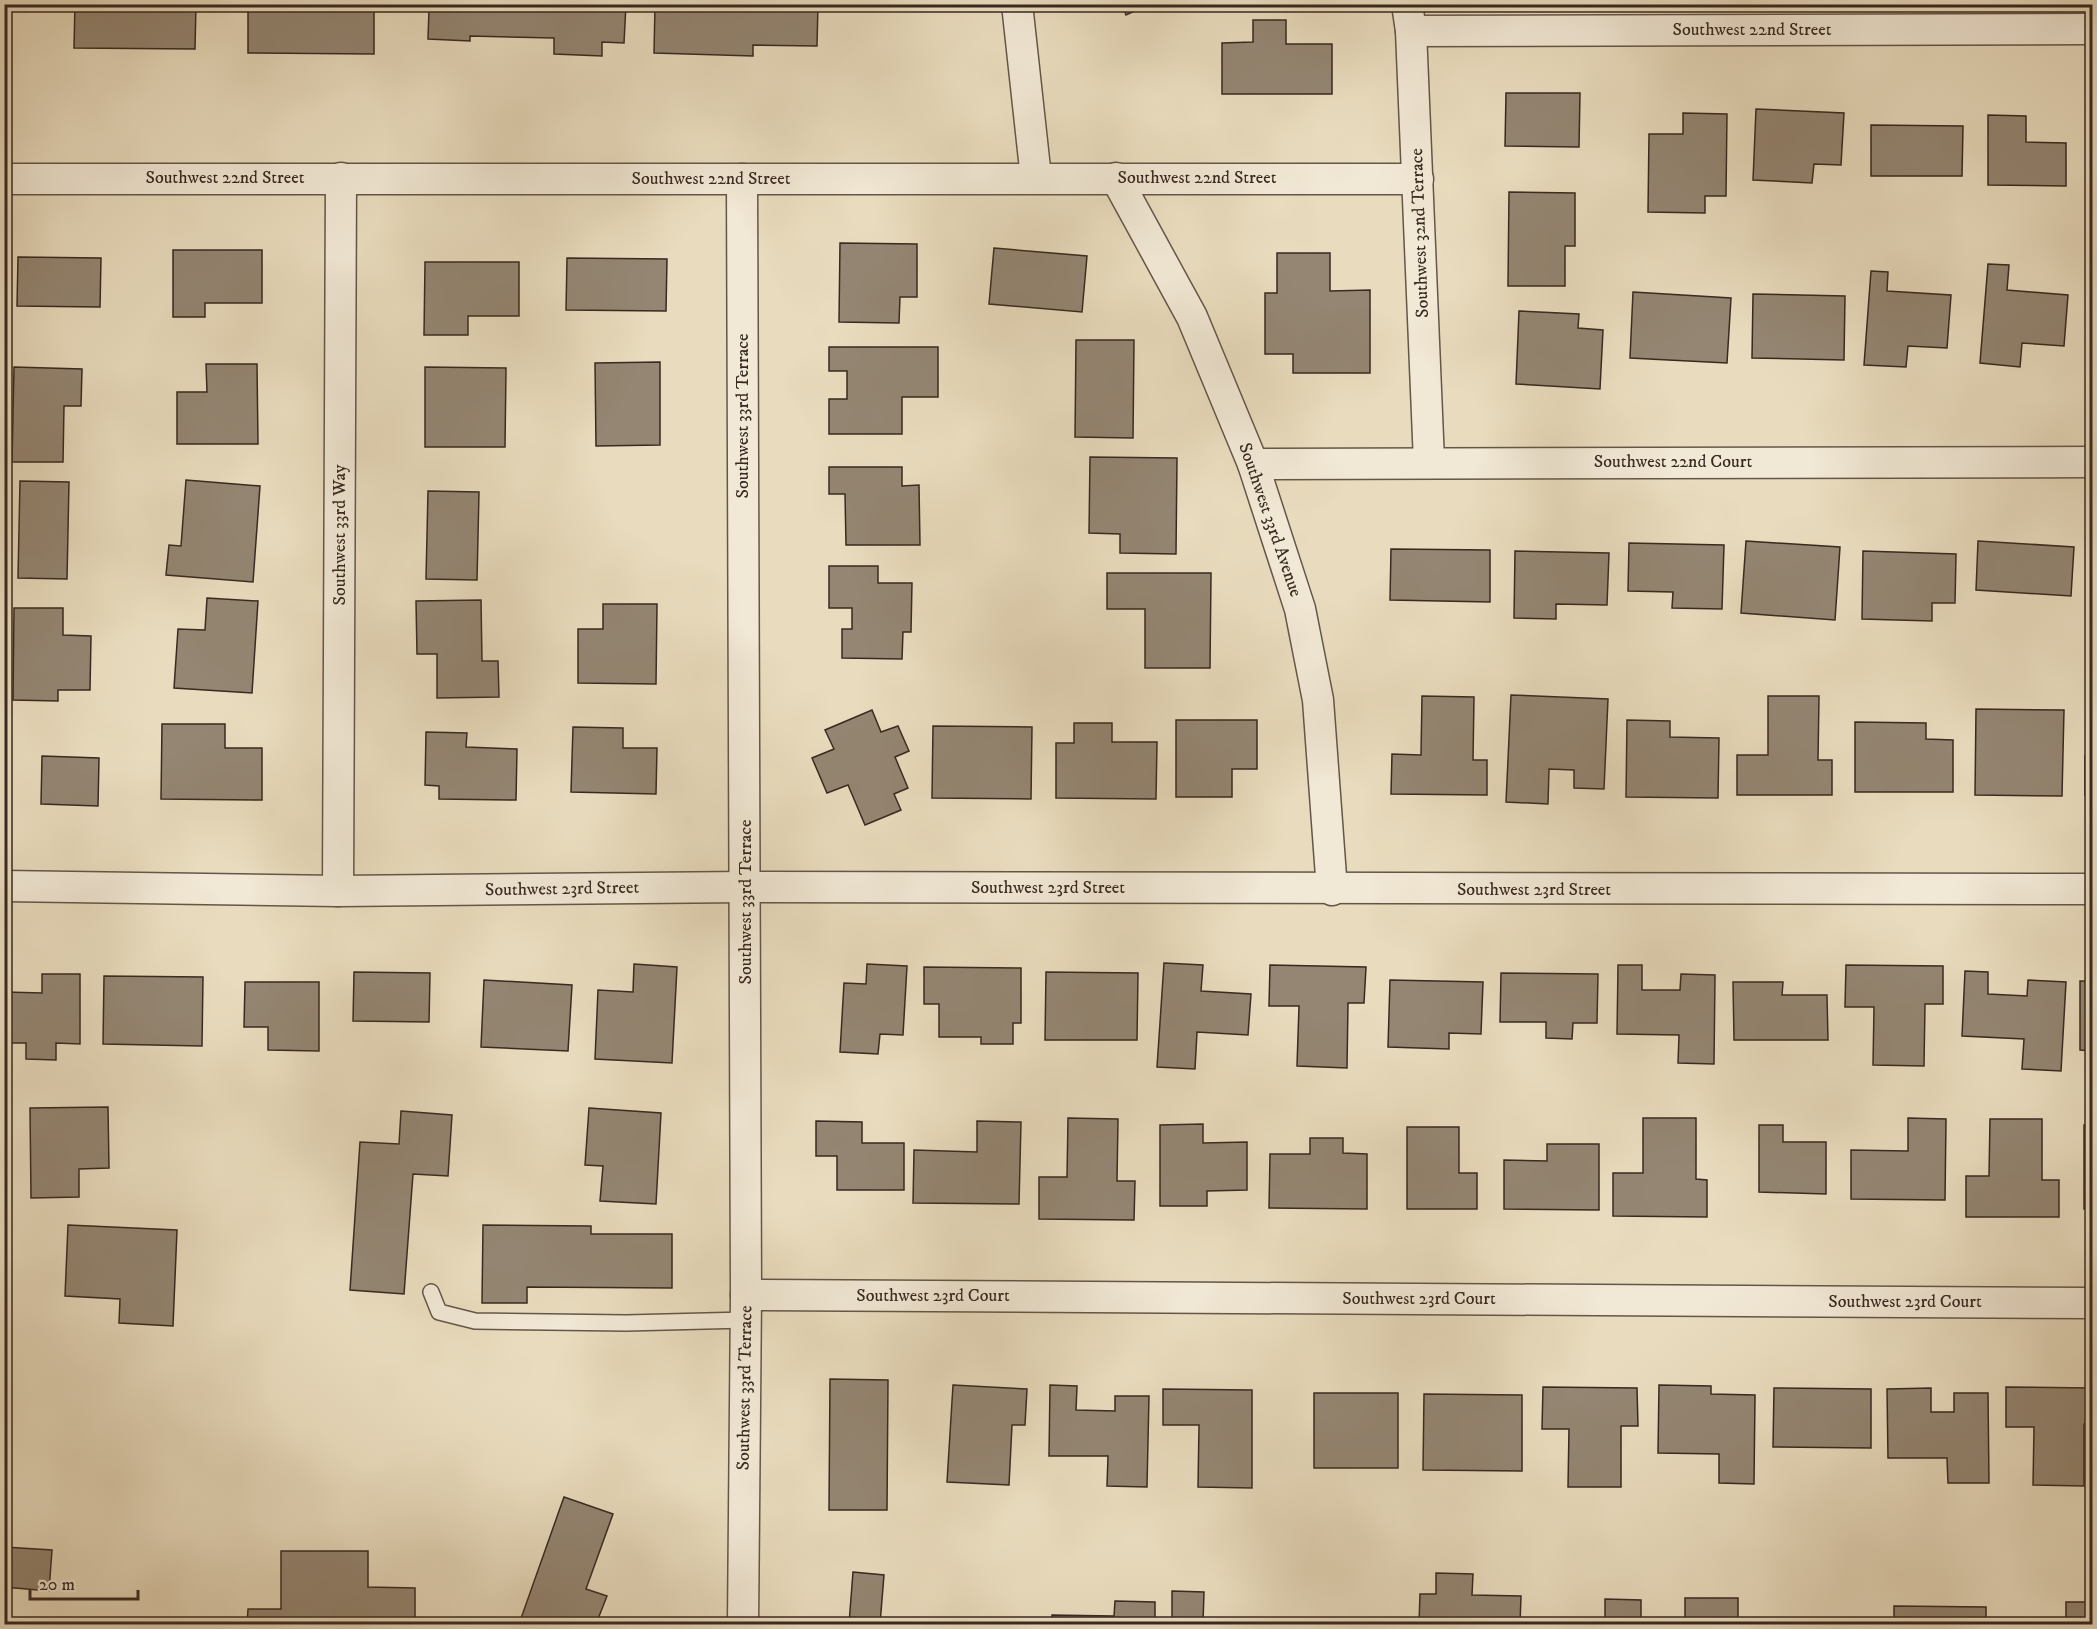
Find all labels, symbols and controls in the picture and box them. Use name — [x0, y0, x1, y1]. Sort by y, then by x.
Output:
street label: Southwest 22nd Street — [1672, 19, 1832, 41]
street label: Southwest 32nd Terrace — [1406, 148, 1434, 318]
street label: Southwest 22nd Street — [145, 167, 305, 189]
street label: Southwest 22nd Street — [1117, 167, 1277, 189]
street label: Southwest 22nd Street — [631, 168, 791, 190]
street label: Southwest 33rd Terrace — [732, 334, 754, 498]
street label: Southwest 33rd Avenue — [1233, 440, 1307, 600]
street label: Southwest 22nd Court — [1594, 451, 1752, 473]
street label: Southwest 33rd Way — [329, 464, 351, 605]
street label: Southwest 33rd Terrace — [735, 820, 757, 984]
street label: Southwest 23rd Street — [485, 877, 639, 901]
street label: Southwest 23rd Street — [971, 877, 1125, 899]
street label: Southwest 23rd Street — [1457, 879, 1611, 901]
street label: Southwest 23rd Court — [856, 1285, 1010, 1307]
street label: Southwest 23rd Court — [1342, 1288, 1496, 1310]
street label: Southwest 23rd Court — [1828, 1291, 1982, 1313]
street label: Southwest 33rd Terrace — [733, 1305, 757, 1471]
scale bar — [30, 1563, 138, 1601]
text: 20 m — [39, 1574, 75, 1596]

